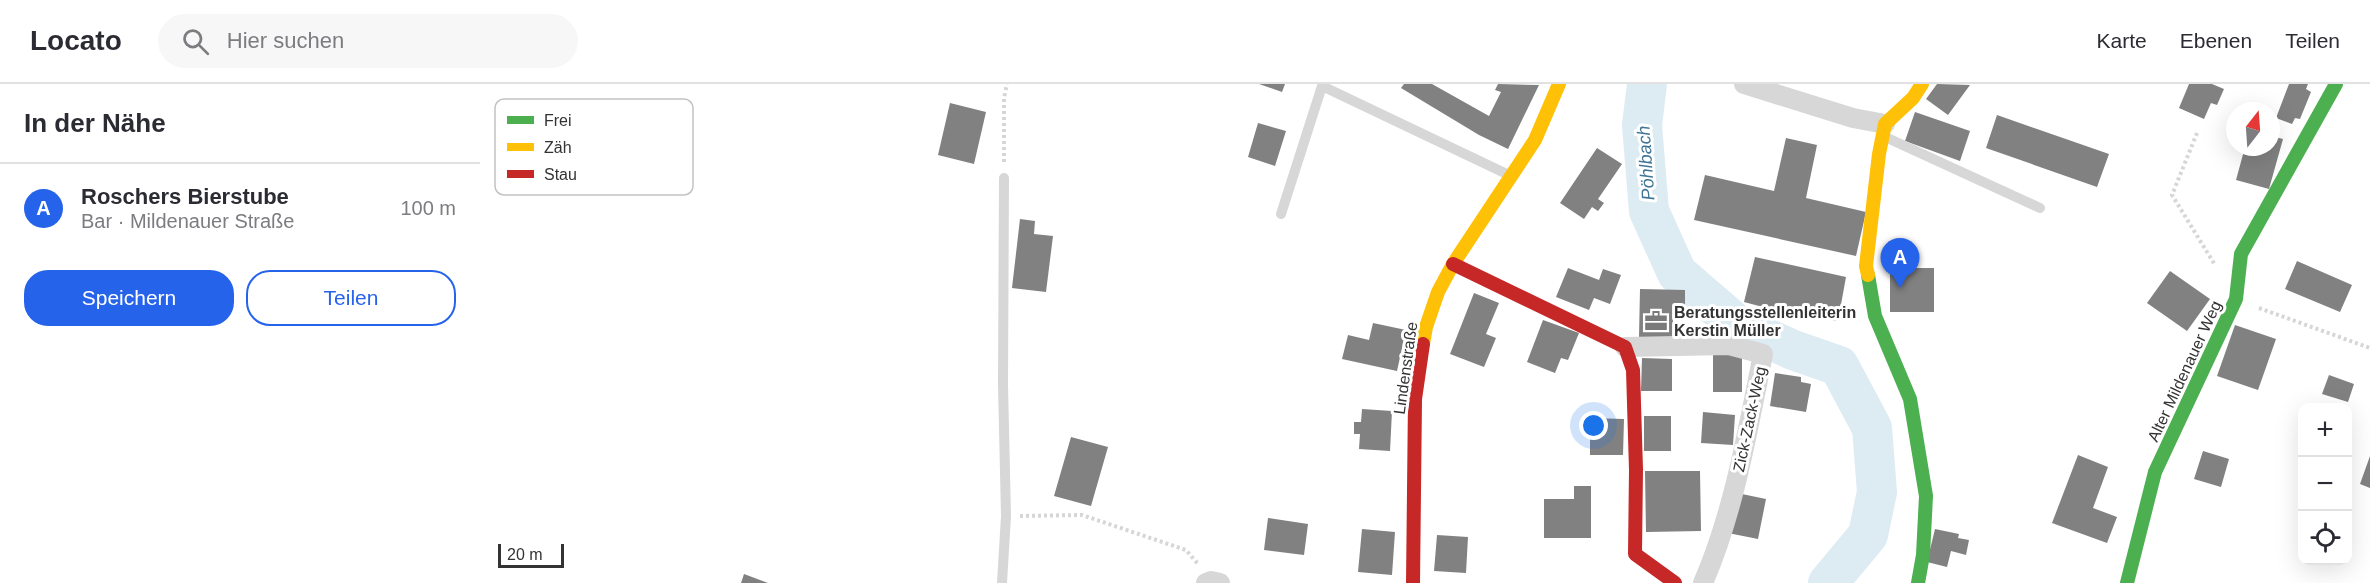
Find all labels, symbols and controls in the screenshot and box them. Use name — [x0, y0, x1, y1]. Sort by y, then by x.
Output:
search box — [158, 14, 578, 68]
text: Locato — [30, 25, 122, 56]
icon: search — [179, 25, 212, 58]
text: Hier suchen — [227, 28, 344, 53]
text: Karte — [2097, 29, 2147, 52]
text: Ebenen — [2180, 29, 2252, 52]
text: Teilen — [2285, 29, 2340, 52]
legend — [495, 99, 693, 195]
north arrow — [2226, 102, 2280, 156]
text: In der Nähe — [24, 108, 166, 138]
text: Frei — [544, 112, 572, 129]
water label: Pöhlbach — [1633, 125, 1659, 201]
text: Zäh — [544, 139, 572, 156]
text: Stau — [544, 166, 577, 183]
text: Roschers Bierstube — [81, 184, 289, 209]
text: A — [36, 197, 51, 219]
text: 100 m — [400, 197, 456, 219]
text: Bar · Mildenauer Straße — [81, 210, 294, 232]
pin: A — [1880, 238, 1920, 288]
button: Speichern — [24, 270, 234, 326]
button: Teilen — [246, 270, 456, 326]
street label: Alter Mildenauer Weg — [2144, 298, 2225, 444]
place label: Beratungsstellenleiterin Kerstin Müller — [1674, 304, 1856, 339]
office icon: Beratungsstellenleiterin Kerstin Müller — [1643, 308, 1669, 334]
street label: Lindenstraße — [1391, 321, 1420, 415]
street label: Zick-Zack-Weg — [1730, 365, 1769, 473]
map controls — [2298, 403, 2352, 565]
button: + — [2298, 403, 2352, 457]
your location — [1579, 411, 1608, 440]
button: − — [2298, 457, 2352, 511]
button: locate — [2298, 511, 2352, 565]
scale bar — [498, 541, 564, 568]
text: 20 m — [507, 546, 543, 563]

